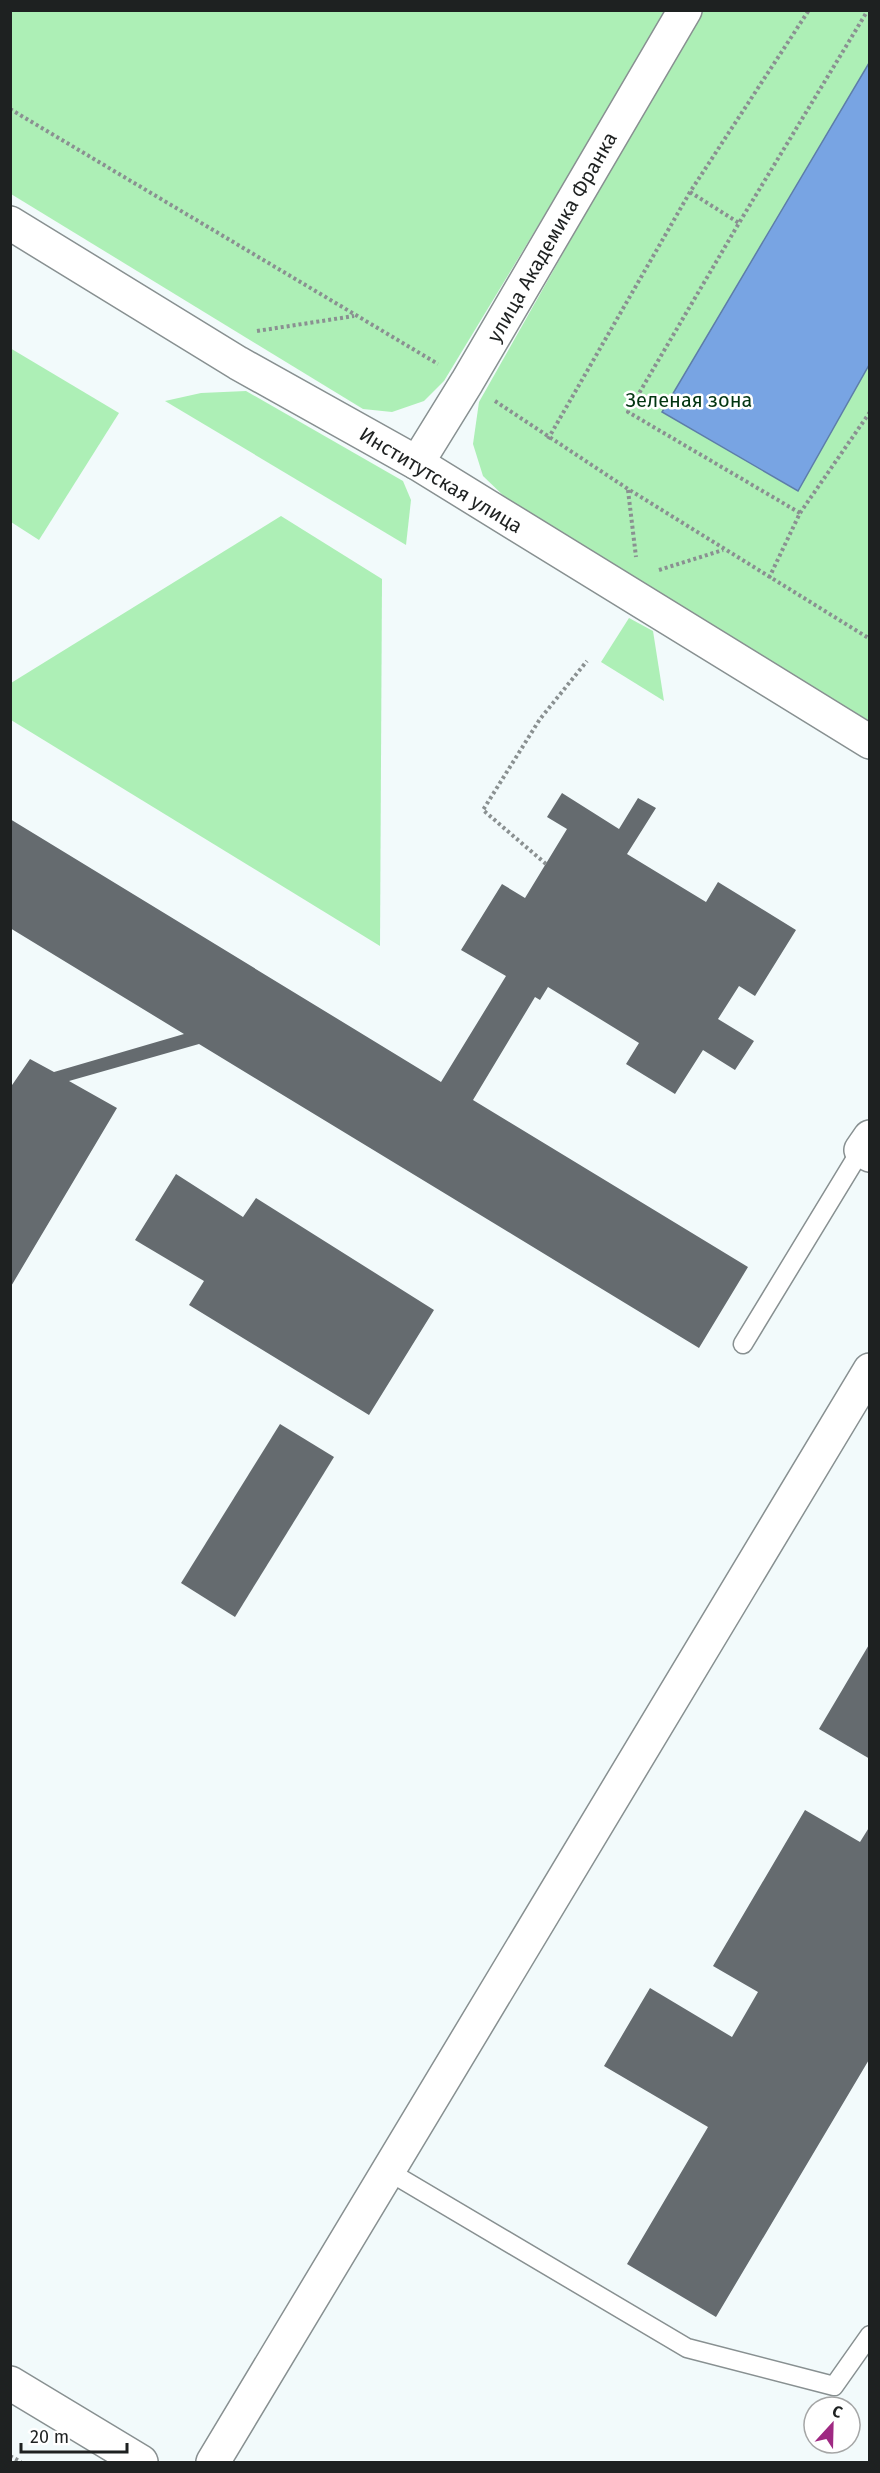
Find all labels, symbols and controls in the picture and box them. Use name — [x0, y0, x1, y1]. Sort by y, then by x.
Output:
street label: улица Академика Франка — [482, 128, 622, 346]
park label: Зеленая зона — [626, 388, 752, 412]
street label: Институтская улица — [355, 422, 527, 538]
north arrow — [802, 2395, 862, 2455]
text: С — [830, 2401, 846, 2422]
scale bar — [21, 2416, 128, 2454]
text: 20 m — [30, 2426, 69, 2448]

